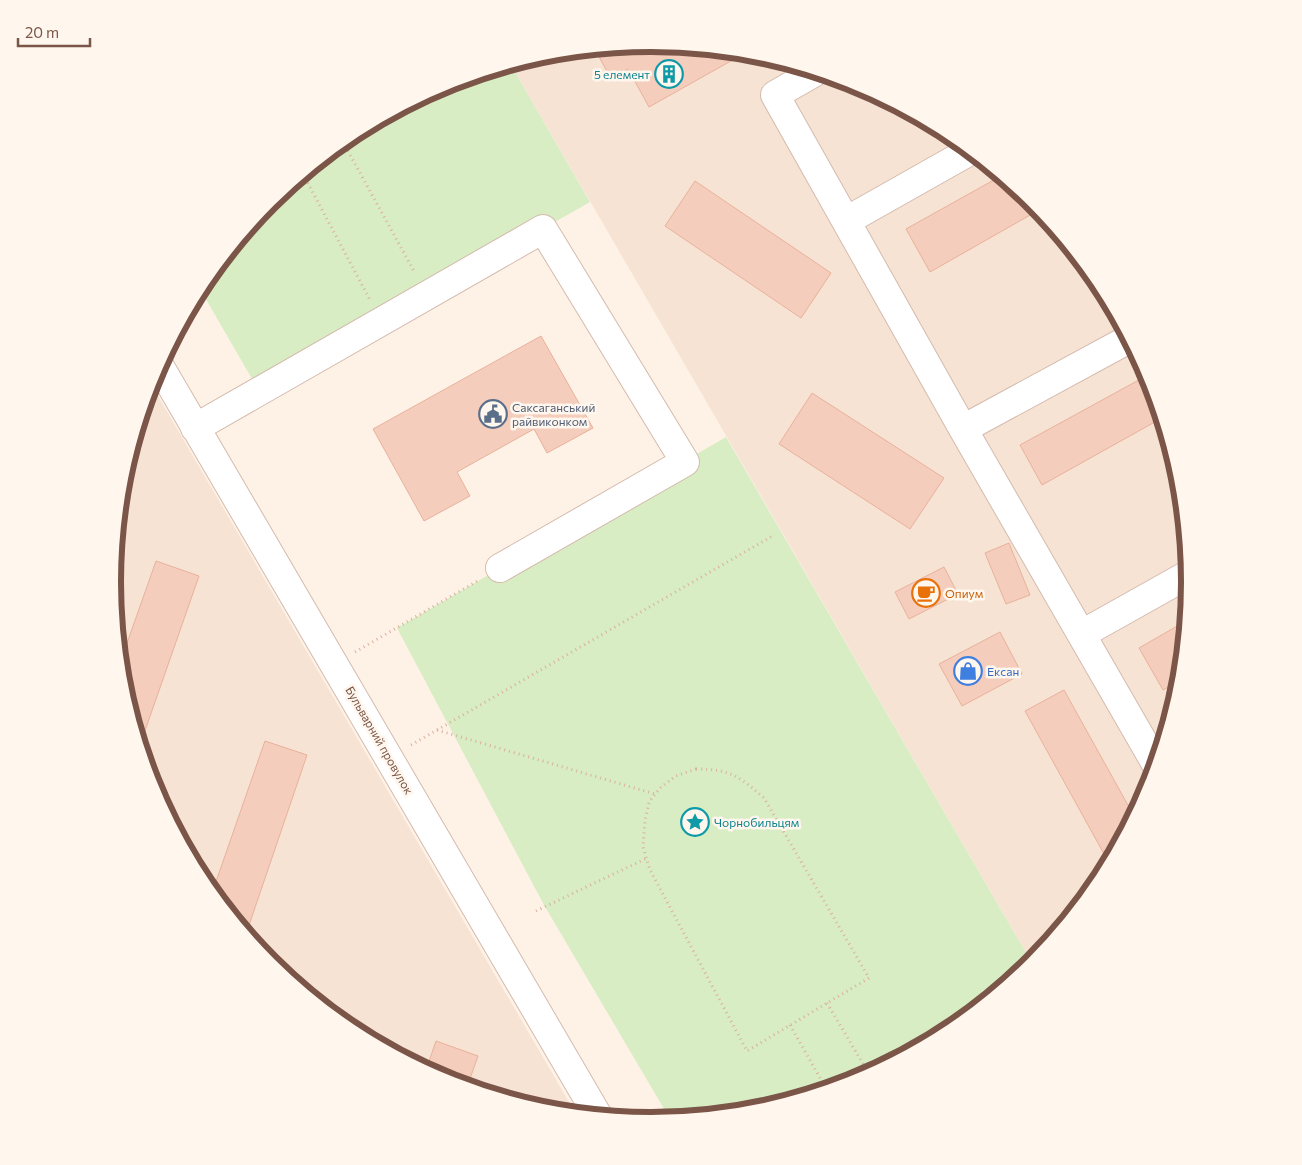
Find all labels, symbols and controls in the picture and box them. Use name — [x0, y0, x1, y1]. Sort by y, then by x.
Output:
scale bar — [18, 15, 90, 47]
text: 20 m — [25, 23, 59, 41]
building icon: 5 елемент — [654, 59, 684, 89]
place label: 5 елемент — [594, 67, 650, 81]
public building icon: Саксаганський райвиконком — [478, 399, 508, 429]
place label: Саксаганський райвиконком — [512, 400, 595, 428]
cafe icon: Опиум — [911, 578, 941, 608]
place label: Опиум — [945, 586, 983, 600]
shop icon: Ексан — [953, 656, 983, 686]
place label: Ексан — [987, 664, 1019, 678]
street label: Бульварний провулок — [343, 684, 417, 797]
place icon: Чорнобильцям — [680, 807, 710, 837]
place label: Чорнобильцям — [714, 815, 799, 829]

